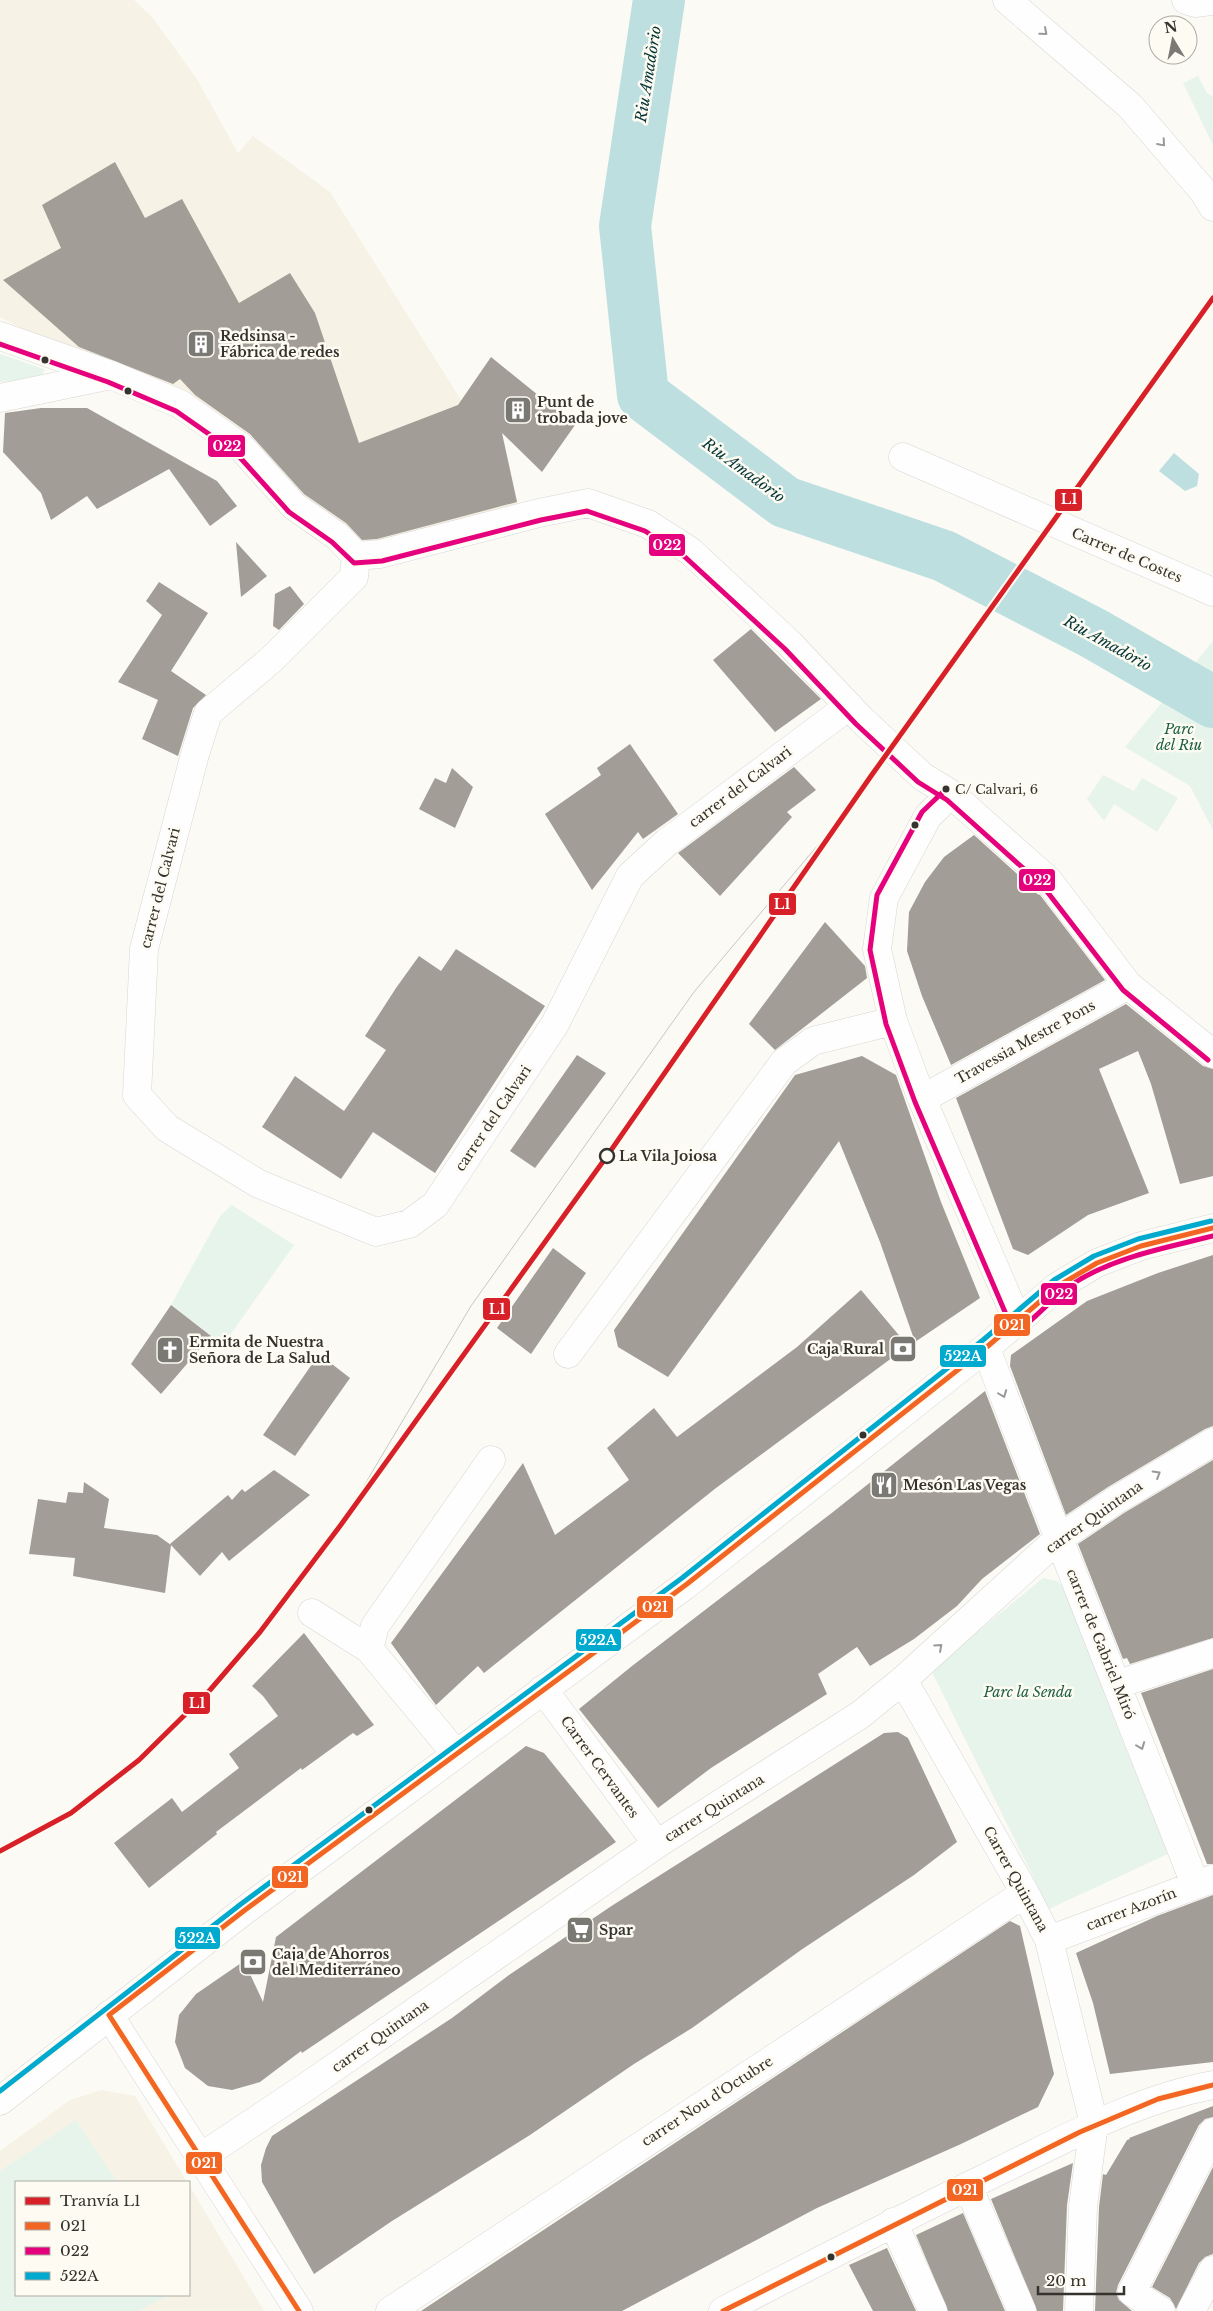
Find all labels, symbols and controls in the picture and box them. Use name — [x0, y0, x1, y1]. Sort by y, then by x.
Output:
north arrow — [1148, 15, 1198, 65]
text: N — [1163, 17, 1179, 37]
water label: Riu Amadòrio — [631, 24, 665, 125]
one-way arrow — [1038, 26, 1047, 35]
one-way arrow — [1156, 137, 1164, 146]
place label: Redsinsa - Fábrica de redes — [220, 327, 340, 361]
building icon: Redsinsa - Fábrica de redes — [186, 329, 216, 359]
unlabelled marker — [40, 355, 50, 365]
unlabelled marker — [123, 386, 133, 396]
place label: Punt de trobada jove — [537, 393, 628, 427]
building icon: Punt de trobada jove — [503, 395, 533, 425]
water label: Riu Amadòrio — [698, 433, 789, 506]
line badge: 022 — [207, 434, 246, 458]
text: 022 — [213, 437, 241, 455]
line badge: L1 — [1054, 488, 1083, 512]
text: L1 — [1061, 490, 1077, 508]
street label: Carrer de Costes — [1069, 524, 1185, 586]
line badge: 022 — [648, 533, 686, 557]
text: 022 — [653, 536, 681, 554]
water label: Riu Amadòrio — [1060, 611, 1155, 675]
park label: Parc del Riu — [1156, 720, 1202, 754]
street label: carrer del Calvari — [685, 742, 795, 831]
place label: C/ Calvari, 6 — [955, 781, 1038, 798]
marker: C/ Calvari, 6 — [941, 784, 951, 794]
unlabelled marker — [910, 820, 920, 830]
street label: carrer del Calvari — [136, 825, 184, 950]
line badge: 022 — [1018, 868, 1056, 892]
text: 022 — [1023, 871, 1051, 889]
line badge: L1 — [768, 892, 797, 916]
text: L1 — [774, 895, 790, 913]
street label: Travessia Mestre Pons — [952, 996, 1098, 1088]
street label: carrer del Calvari — [451, 1061, 535, 1174]
place label: La Vila Joiosa — [619, 1147, 717, 1165]
marker: La Vila Joiosa — [599, 1148, 615, 1164]
line badge: 022 — [1040, 1282, 1078, 1306]
text: 022 — [1045, 1285, 1073, 1303]
line badge: L1 — [482, 1297, 511, 1321]
text: L1 — [489, 1300, 505, 1318]
line badge: 021 — [993, 1313, 1031, 1337]
text: 021 — [999, 1316, 1025, 1334]
place label: Ermita de Nuestra Señora de La Salud — [189, 1333, 331, 1367]
bank icon: Caja Rural — [888, 1334, 918, 1364]
church icon: Ermita de Nuestra Señora de La Salud — [155, 1335, 185, 1365]
place label: Caja Rural — [807, 1340, 884, 1358]
line badge: 522A — [939, 1344, 987, 1368]
text: 522A — [944, 1347, 983, 1365]
one-way arrow — [997, 1389, 1007, 1398]
unlabelled marker — [858, 1430, 868, 1440]
restaurant icon: Mesón Las Vegas — [869, 1470, 899, 1500]
one-way arrow — [1152, 1471, 1161, 1481]
place label: Mesón Las Vegas — [903, 1476, 1027, 1494]
street label: carrer Quintana — [1042, 1477, 1146, 1557]
street label: carrer de Gabriel Miró — [1062, 1566, 1140, 1722]
line badge: 021 — [636, 1595, 674, 1619]
text: 021 — [642, 1598, 668, 1616]
line badge: 522A — [575, 1628, 622, 1652]
text: 522A — [579, 1631, 618, 1649]
one-way arrow — [934, 1644, 943, 1653]
park label: Parc la Senda — [983, 1683, 1072, 1701]
line badge: L1 — [182, 1691, 211, 1715]
text: L1 — [189, 1694, 205, 1712]
street label: Carrer Cervantes — [557, 1712, 643, 1822]
one-way arrow — [1135, 1741, 1145, 1750]
street label: carrer Quintana — [661, 1770, 767, 1846]
unlabelled marker — [364, 1805, 374, 1815]
street label: Carrer Quintana — [980, 1823, 1053, 1935]
line badge: 021 — [271, 1865, 309, 1889]
text: 021 — [277, 1868, 303, 1886]
street label: carrer Azorín — [1083, 1883, 1179, 1934]
supermarket icon: Spar — [565, 1915, 595, 1945]
place label: Spar — [599, 1921, 633, 1939]
line badge: 522A — [174, 1926, 221, 1950]
text: 522A — [178, 1929, 217, 1947]
place label: Caja de Ahorros del Mediterráneo — [272, 1945, 400, 1979]
bank icon: Caja de Ahorros del Mediterráneo — [238, 1947, 268, 1977]
street label: carrer Quintana — [328, 1996, 432, 2076]
street label: carrer Nou d'Octubre — [638, 2052, 776, 2150]
line badge: 021 — [185, 2151, 223, 2175]
text: 021 — [191, 2154, 217, 2172]
line badge: 021 — [946, 2178, 984, 2202]
legend — [15, 2181, 190, 2296]
text: 021 — [952, 2181, 978, 2199]
text: Tranvía L1 — [60, 2191, 141, 2210]
text: 021 — [60, 2216, 87, 2235]
text: 022 — [60, 2241, 89, 2260]
unlabelled marker — [826, 2252, 836, 2262]
scale bar — [1038, 2264, 1124, 2296]
text: 522A — [60, 2266, 99, 2285]
text: 20 m — [1046, 2271, 1086, 2290]

